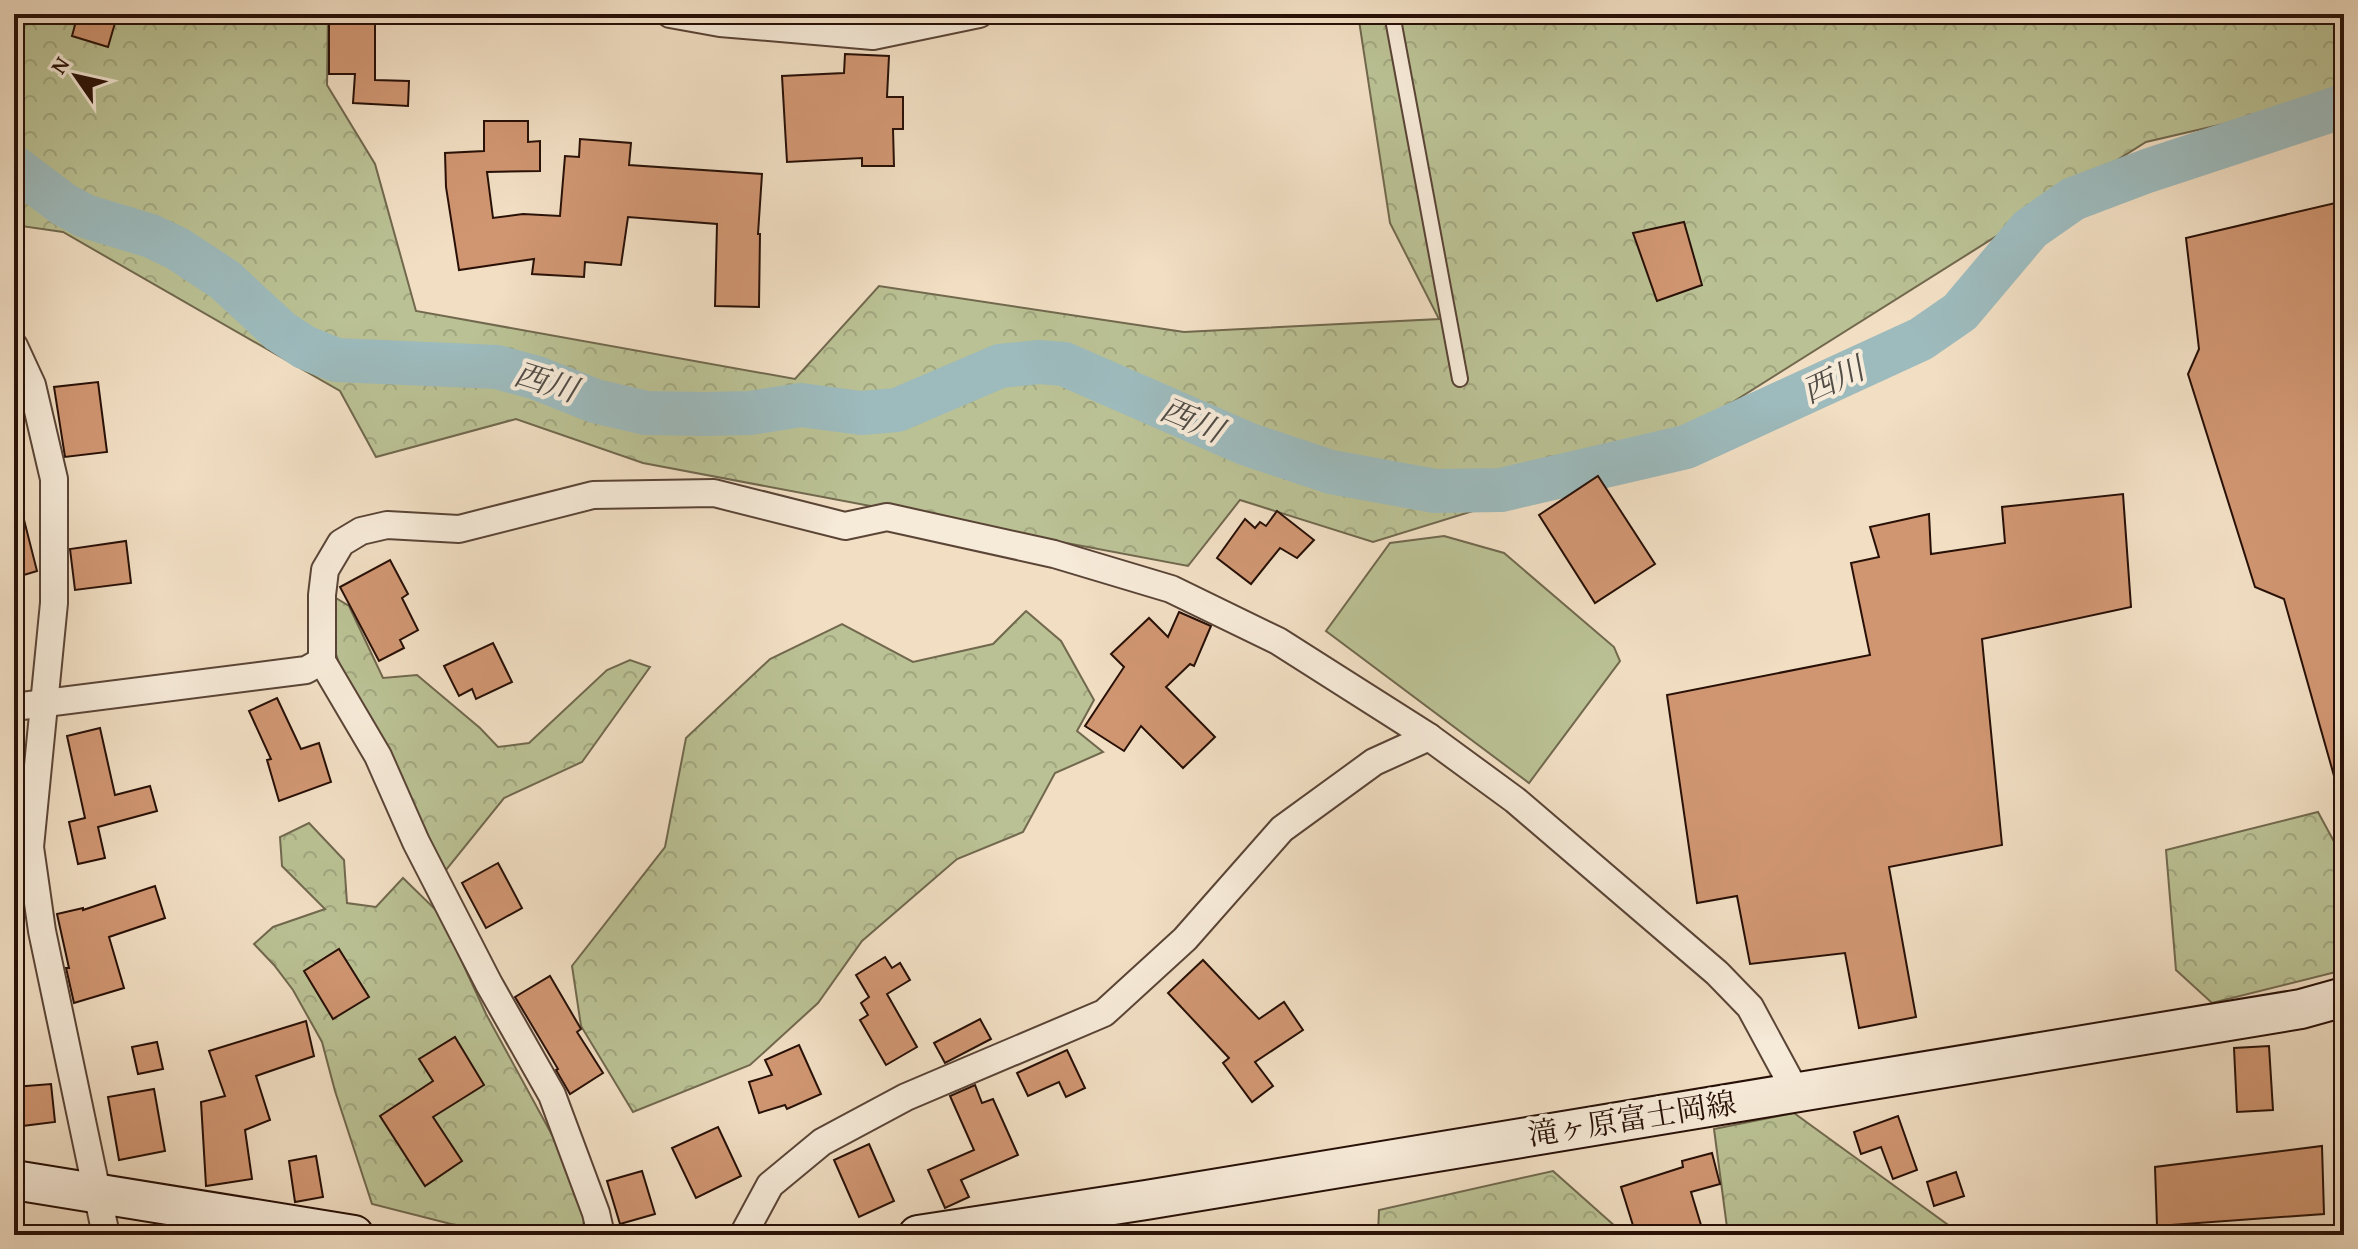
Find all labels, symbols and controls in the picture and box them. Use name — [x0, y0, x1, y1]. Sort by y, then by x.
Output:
north arrow — [36, 36, 116, 116]
text: N — [42, 50, 77, 80]
water label: 西川 — [1794, 343, 1874, 414]
water label: 西川 — [509, 350, 586, 414]
water label: 西川 — [1154, 385, 1234, 455]
street label: 滝ヶ原富士岡線 — [1525, 1080, 1739, 1156]

